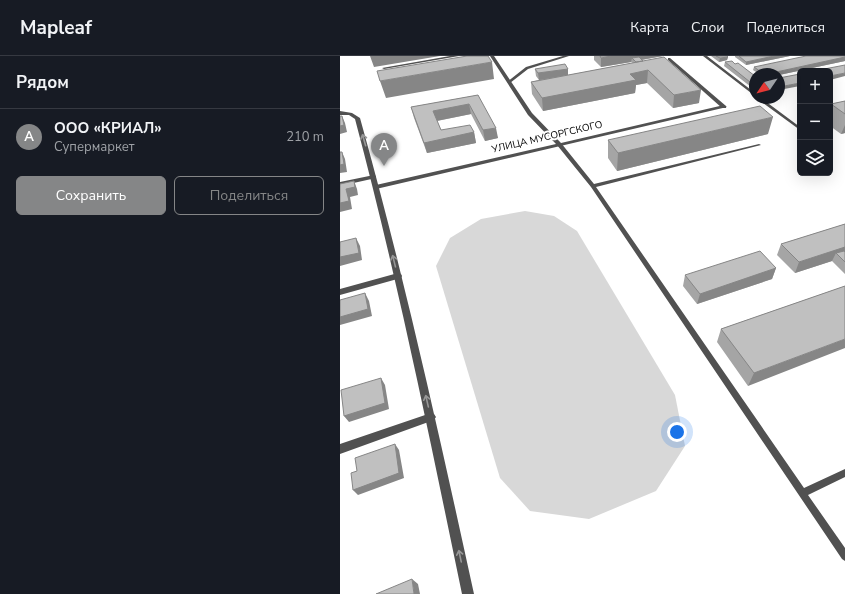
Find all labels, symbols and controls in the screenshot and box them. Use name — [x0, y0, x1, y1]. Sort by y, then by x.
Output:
text: Mapleaf — [20, 15, 92, 41]
text: Карта — [630, 18, 669, 37]
text: Слои — [691, 18, 725, 37]
text: Поделиться — [747, 18, 825, 37]
north arrow — [749, 68, 785, 104]
map controls — [797, 68, 833, 176]
button: + — [797, 68, 833, 104]
text: Рядом — [16, 71, 69, 94]
button: − — [797, 104, 833, 140]
street label: УЛИЦА МУСОРГСКОГО — [489, 117, 604, 157]
text: ООО «КРИАЛ» — [54, 118, 162, 138]
text: A — [24, 128, 34, 146]
text: 210 m — [286, 128, 324, 146]
pin: A — [371, 133, 397, 166]
one-way arrow — [360, 134, 367, 147]
text: Супермаркет — [54, 138, 135, 156]
button: layers — [797, 140, 833, 176]
button: Сохранить — [16, 176, 166, 215]
button: Поделиться — [174, 176, 324, 215]
one-way arrow — [390, 255, 398, 268]
one-way arrow — [423, 395, 430, 408]
your location — [667, 422, 687, 442]
one-way arrow — [456, 550, 464, 563]

